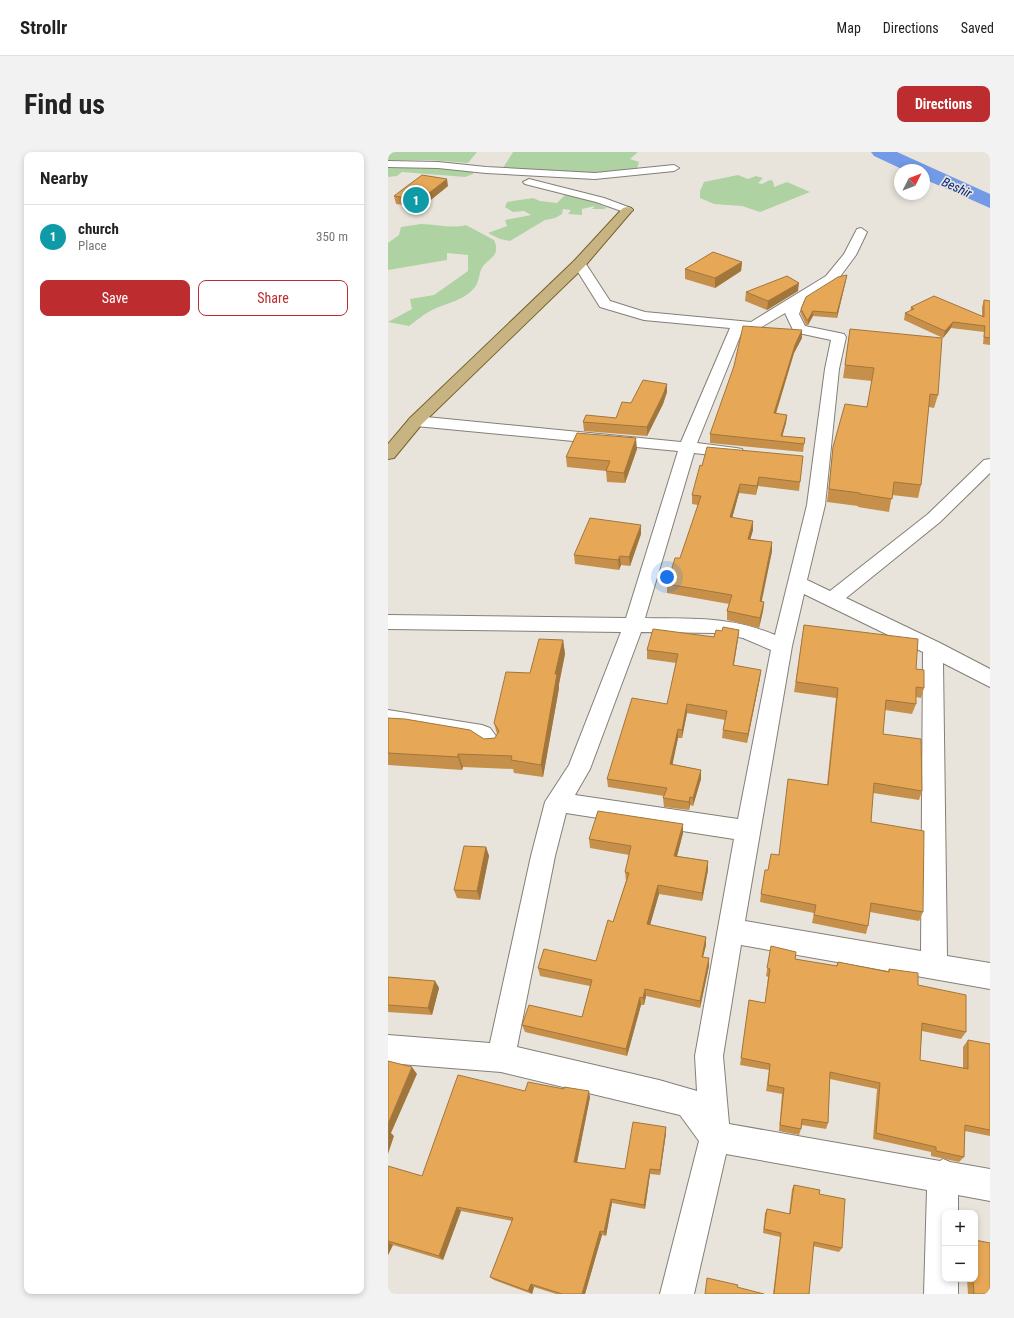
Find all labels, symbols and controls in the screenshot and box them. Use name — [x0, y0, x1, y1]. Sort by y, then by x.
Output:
text: Strollr — [20, 16, 67, 39]
text: Map — [837, 20, 861, 36]
text: Directions — [883, 20, 939, 36]
text: Saved — [961, 20, 994, 36]
button: Directions — [897, 86, 990, 122]
text: Find us — [24, 88, 105, 121]
north arrow — [894, 164, 930, 200]
text: Nearby — [40, 168, 88, 188]
water label: Beshir — [939, 174, 975, 201]
pin: 1 — [403, 185, 429, 215]
text: church — [78, 220, 119, 238]
text: 1 — [50, 229, 56, 244]
text: 350 m — [316, 229, 348, 244]
text: Place — [78, 238, 107, 253]
button: Save — [40, 280, 190, 316]
button: Share — [198, 280, 348, 316]
your location — [657, 567, 677, 587]
map controls — [942, 1210, 978, 1282]
button: + — [942, 1210, 978, 1246]
button: − — [942, 1246, 978, 1282]

